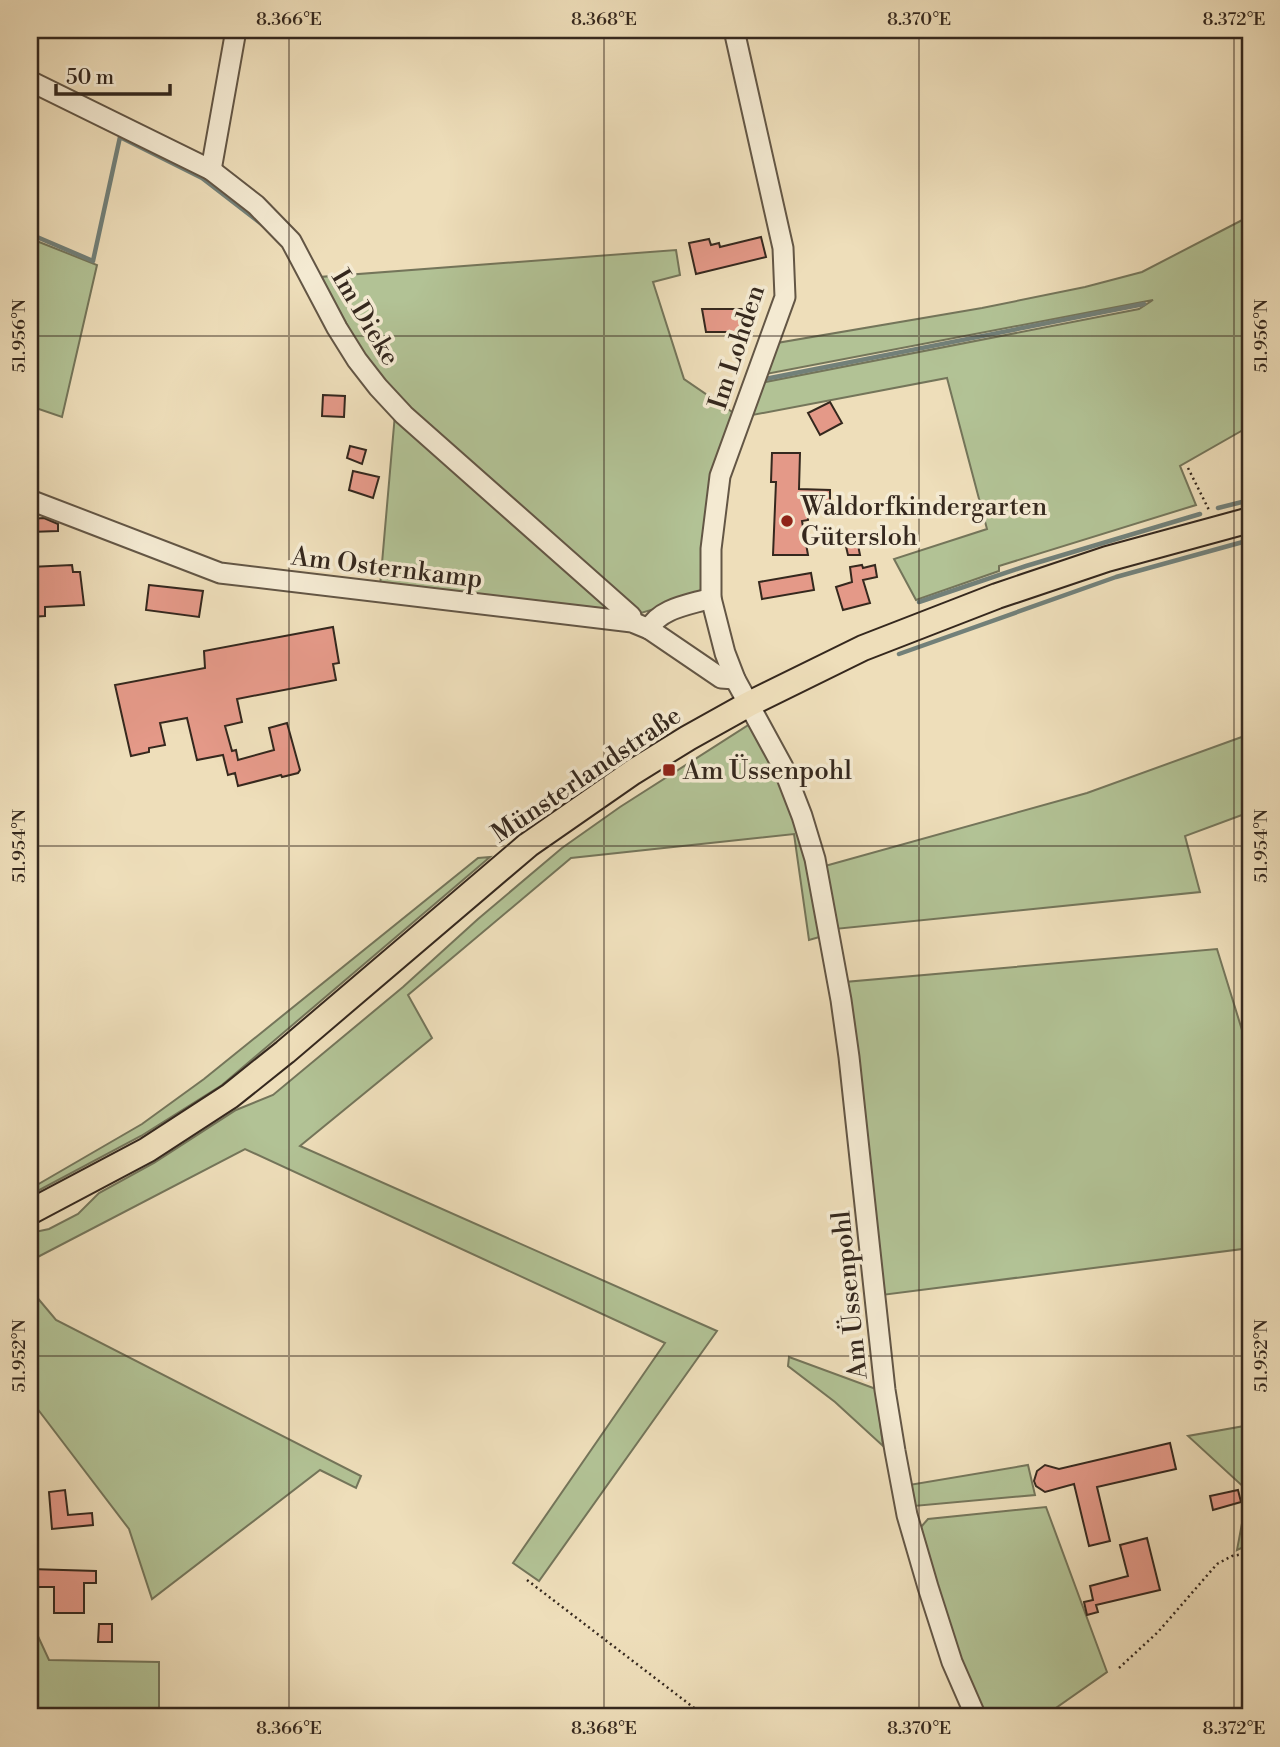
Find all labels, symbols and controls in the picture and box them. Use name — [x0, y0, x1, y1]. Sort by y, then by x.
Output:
text: 8.366°E — [256, 8, 322, 31]
text: 8.368°E — [571, 8, 637, 31]
text: 8.370°E — [887, 8, 951, 31]
text: 8.372°E — [1203, 8, 1265, 31]
scale bar — [56, 52, 170, 96]
text: 50 m — [66, 65, 114, 91]
street label: Im Dieke — [324, 264, 406, 371]
street label: Im Lohden — [702, 281, 772, 413]
text: 51.956°N — [8, 299, 31, 373]
text: 51.956°N — [1250, 299, 1273, 373]
place label: Waldorfkindergarten Gütersloh — [800, 491, 1047, 553]
marker: Waldorfkindergarten Gütersloh — [779, 513, 795, 529]
street label: Am Osternkamp — [288, 540, 484, 596]
street label: Münsterlandstraße — [486, 700, 687, 850]
place label: Am Üssenpohl — [682, 754, 852, 787]
marker: Am Üssenpohl — [661, 762, 677, 778]
text: 51.954°N — [8, 808, 31, 883]
text: 51.954°N — [1250, 808, 1273, 883]
street label: Am Üssenpohl — [824, 1209, 875, 1382]
text: 51.952°N — [8, 1319, 31, 1393]
text: 51.952°N — [1250, 1319, 1273, 1393]
text: 8.366°E — [256, 1717, 322, 1740]
text: 8.368°E — [571, 1717, 637, 1740]
text: 8.370°E — [887, 1717, 951, 1740]
text: 8.372°E — [1203, 1717, 1265, 1740]

